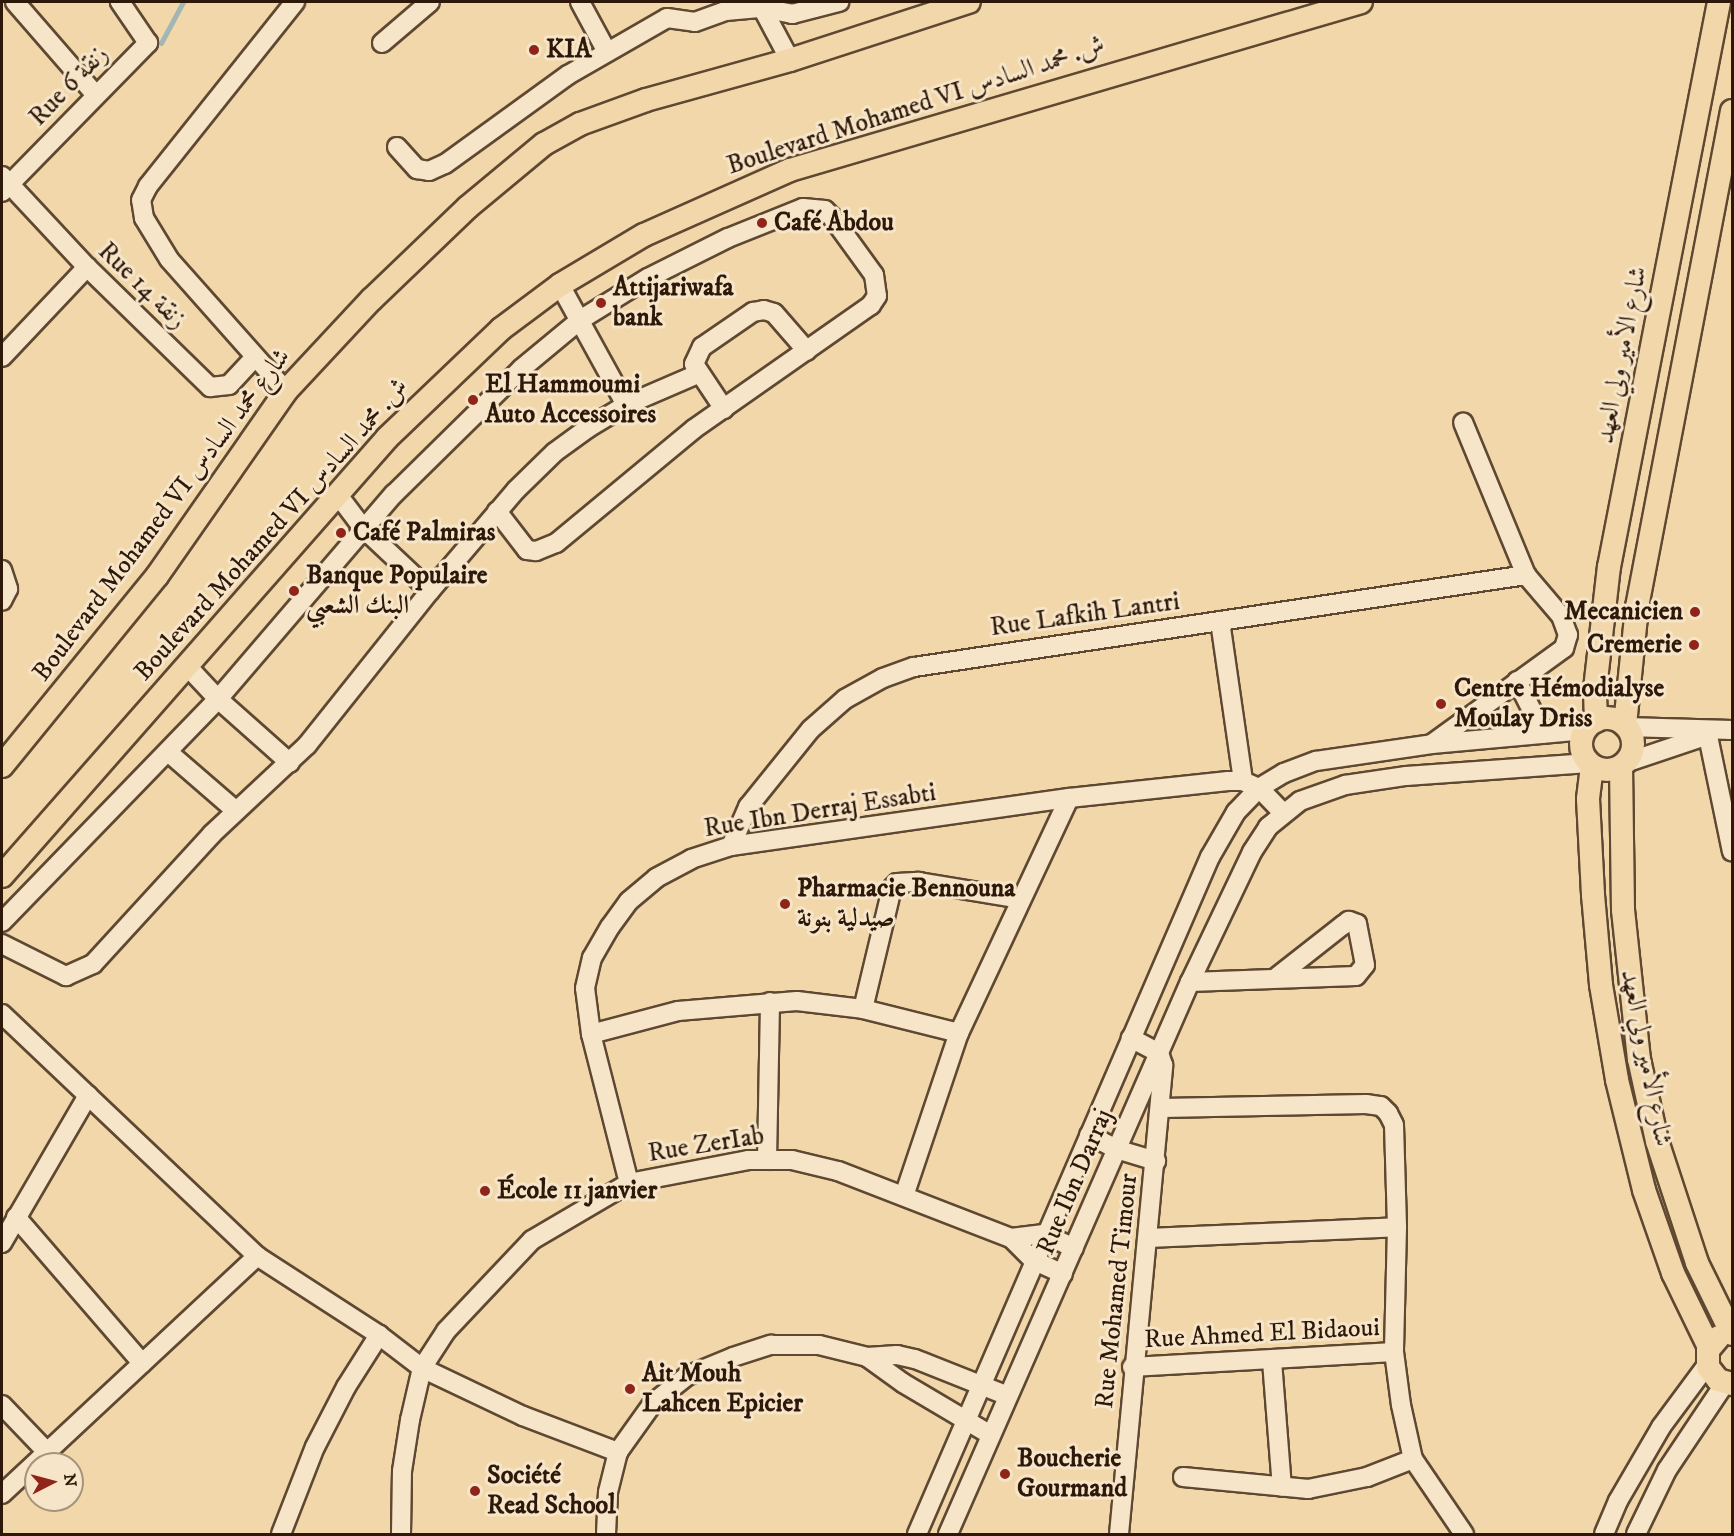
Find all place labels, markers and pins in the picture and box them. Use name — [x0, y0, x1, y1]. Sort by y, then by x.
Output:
place label: KIA — [546, 34, 592, 66]
marker: KIA — [527, 43, 541, 57]
place label: Café Abdou — [774, 207, 894, 239]
marker: Café Abdou — [755, 216, 769, 230]
place label: Attijariwafa bank — [613, 272, 734, 334]
marker: Attijariwafa bank — [594, 296, 608, 310]
place label: El Hammoumi Auto Accessoires — [485, 369, 656, 430]
marker: El Hammoumi Auto Accessoires — [466, 393, 480, 407]
place label: Café Palmiras — [353, 517, 495, 549]
marker: Café Palmiras — [334, 526, 348, 540]
place label: Banque Populaire البنك الشعبي — [306, 560, 488, 622]
marker: Banque Populaire البنك الشعبي — [287, 584, 301, 598]
place label: Mecanicien — [1564, 596, 1683, 628]
marker: Mecanicien — [1688, 605, 1702, 619]
place label: Cremerie — [1587, 629, 1682, 661]
marker: Cremerie — [1687, 638, 1701, 652]
place label: Centre Hémodialyse Moulay Driss — [1454, 673, 1664, 734]
marker: Centre Hémodialyse Moulay Driss — [1432, 695, 1450, 713]
place label: Pharmacie Bennouna صيدلية بنونة — [797, 873, 1015, 934]
marker: Pharmacie Bennouna صيدلية بنونة — [778, 897, 792, 911]
place label: École 11 janvier — [497, 1175, 657, 1207]
marker: École 11 janvier — [478, 1184, 492, 1198]
place label: Ait Mouh Lahcen Epicier — [642, 1358, 803, 1420]
marker: Ait Mouh Lahcen Epicier — [623, 1382, 637, 1396]
place label: Boucherie Gourmand — [1017, 1443, 1127, 1504]
place label: Société Read School — [487, 1460, 616, 1522]
marker: Boucherie Gourmand — [998, 1467, 1012, 1481]
marker: Société Read School — [468, 1484, 482, 1498]

